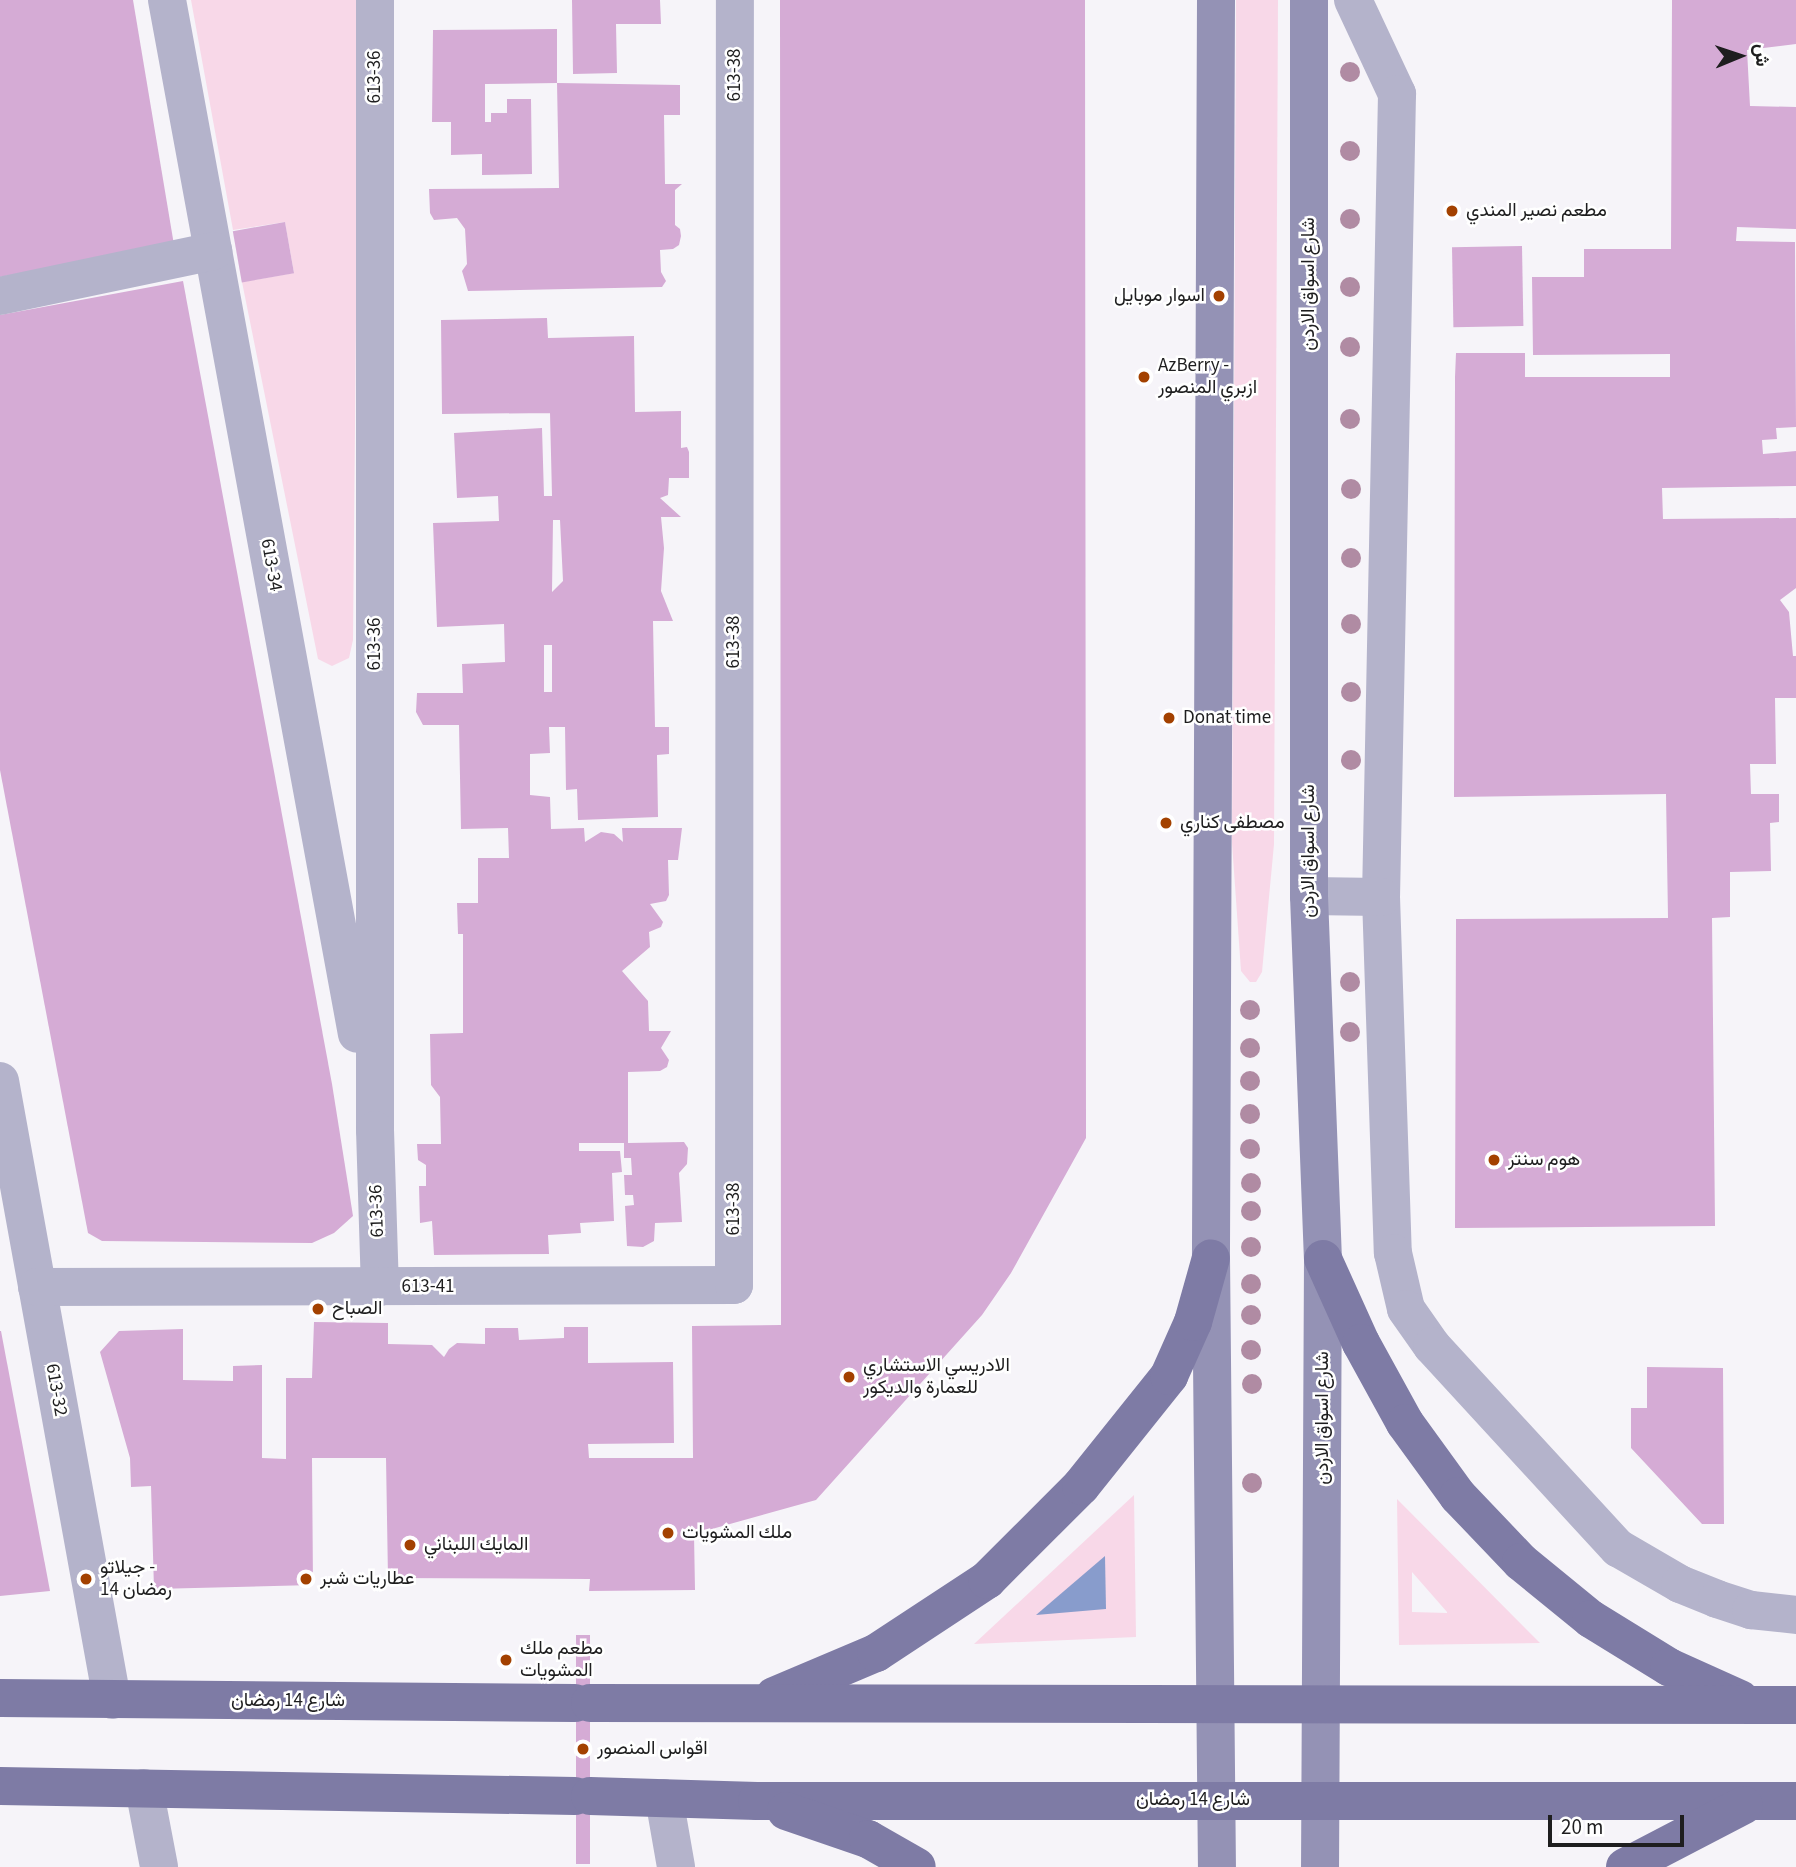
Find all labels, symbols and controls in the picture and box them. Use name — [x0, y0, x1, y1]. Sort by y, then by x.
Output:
north arrow — [1705, 21, 1775, 91]
text: ش — [1748, 43, 1775, 67]
street label: 613-38 — [724, 48, 746, 102]
street label: 613-36 — [364, 50, 386, 104]
place label: مطعم نصير المندي — [1466, 200, 1607, 222]
marker: مطعم نصير المندي — [1444, 203, 1460, 219]
street label: شارع اسواق الاردن — [1298, 217, 1320, 351]
place label: اسوار موبايل — [1114, 285, 1205, 307]
marker: اسوار موبايل — [1211, 288, 1227, 304]
place label: AzBerry - ازبري المنصور — [1158, 355, 1257, 399]
marker: AzBerry - ازبري المنصور — [1136, 369, 1152, 385]
street label: 613-34 — [255, 537, 287, 593]
street label: 613-38 — [723, 615, 745, 669]
street label: 613-36 — [364, 617, 386, 671]
place label: Donat time — [1183, 707, 1271, 729]
marker: Donat time — [1161, 710, 1177, 726]
street label: شارع اسواق الاردن — [1298, 784, 1320, 918]
place label: مصطفى كناري — [1180, 812, 1285, 834]
marker: مصطفى كناري — [1158, 815, 1174, 831]
place label: هوم سنتر — [1508, 1149, 1580, 1171]
marker: هوم سنتر — [1486, 1152, 1502, 1168]
street label: 613-38 — [723, 1182, 745, 1236]
street label: 613-36 — [365, 1184, 389, 1238]
street label: 613-41 — [401, 1276, 455, 1298]
place label: الصباح — [332, 1298, 382, 1320]
marker: الصباح — [310, 1301, 326, 1317]
street label: شارع اسواق الاردن — [1312, 1351, 1334, 1485]
place label: الادريسي الاستشاري للعمارة والديكور — [863, 1355, 1010, 1399]
street label: 613-32 — [40, 1362, 72, 1418]
marker: الادريسي الاستشاري للعمارة والديكور — [841, 1369, 857, 1385]
place label: ملك المشويات — [682, 1522, 792, 1544]
marker: ملك المشويات — [660, 1525, 676, 1541]
place label: المايك اللبناني — [424, 1534, 528, 1556]
marker: المايك اللبناني — [402, 1537, 418, 1553]
place label: جيلاتو - 14 رمضان — [100, 1557, 172, 1601]
place label: عطاريات شبر — [320, 1568, 414, 1590]
marker: جيلاتو - 14 رمضان — [78, 1571, 94, 1587]
marker: عطاريات شبر — [298, 1571, 314, 1587]
place label: مطعم ملك المشويات — [520, 1638, 603, 1682]
marker: مطعم ملك المشويات — [498, 1652, 514, 1668]
street label: شارع 14 رمضان — [231, 1690, 345, 1712]
place label: اقواس المنصور — [597, 1738, 708, 1760]
marker: اقواس المنصور — [575, 1741, 591, 1757]
street label: شارع 14 رمضان — [1136, 1789, 1250, 1811]
scale bar — [1551, 1800, 1688, 1844]
text: 20 m — [1561, 1812, 1603, 1842]

